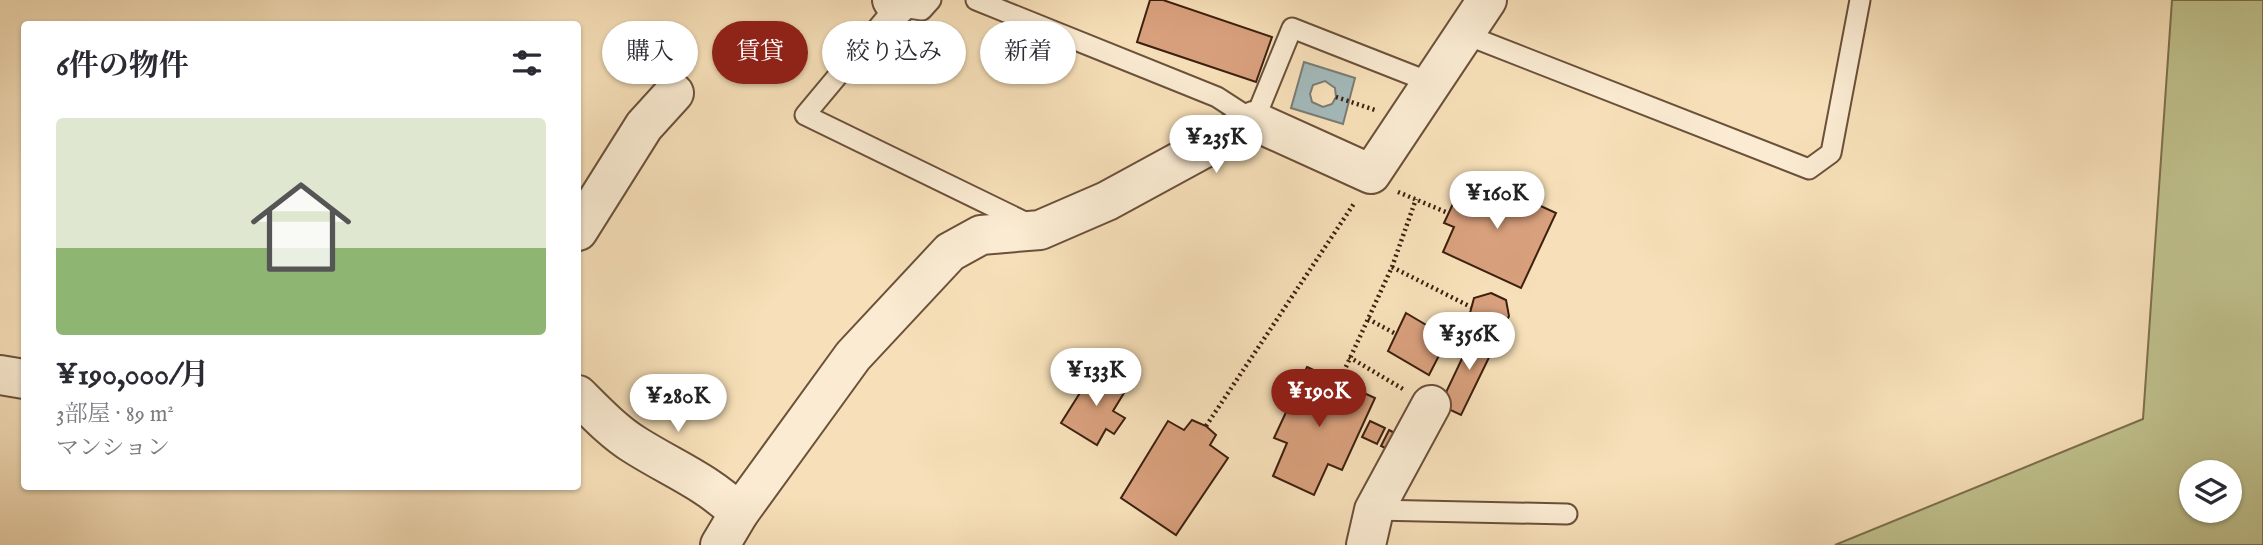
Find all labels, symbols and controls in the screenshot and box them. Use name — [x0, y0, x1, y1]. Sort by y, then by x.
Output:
chip: 購入 — [602, 21, 698, 84]
chip: 賃貸 — [712, 21, 808, 84]
chip: 絞り込み — [822, 21, 966, 84]
chip: 新着 — [980, 21, 1076, 84]
icon: filters — [508, 44, 546, 82]
text: 6件の物件 — [56, 48, 189, 86]
pin: ¥235K — [1167, 116, 1265, 175]
text: ¥235K — [1185, 123, 1247, 152]
icon: home — [238, 164, 364, 290]
pin: ¥160K — [1448, 172, 1546, 231]
text: ¥160K — [1466, 179, 1528, 208]
pin: ¥356K — [1420, 312, 1518, 372]
text: ¥356K — [1439, 320, 1499, 349]
pin: ¥133K — [1047, 348, 1145, 408]
text: ¥133K — [1066, 356, 1126, 385]
text: ¥190,000/月 — [56, 357, 209, 395]
pin: ¥190K — [1270, 370, 1368, 429]
pin: ¥280K — [629, 374, 727, 434]
text: ¥190K — [1287, 377, 1351, 406]
text: ¥280K — [646, 382, 710, 411]
text: 3部屋 · 89 m² — [56, 400, 174, 429]
text: マンション — [56, 434, 170, 463]
map controls — [2179, 460, 2242, 523]
button: layers — [2179, 460, 2242, 523]

